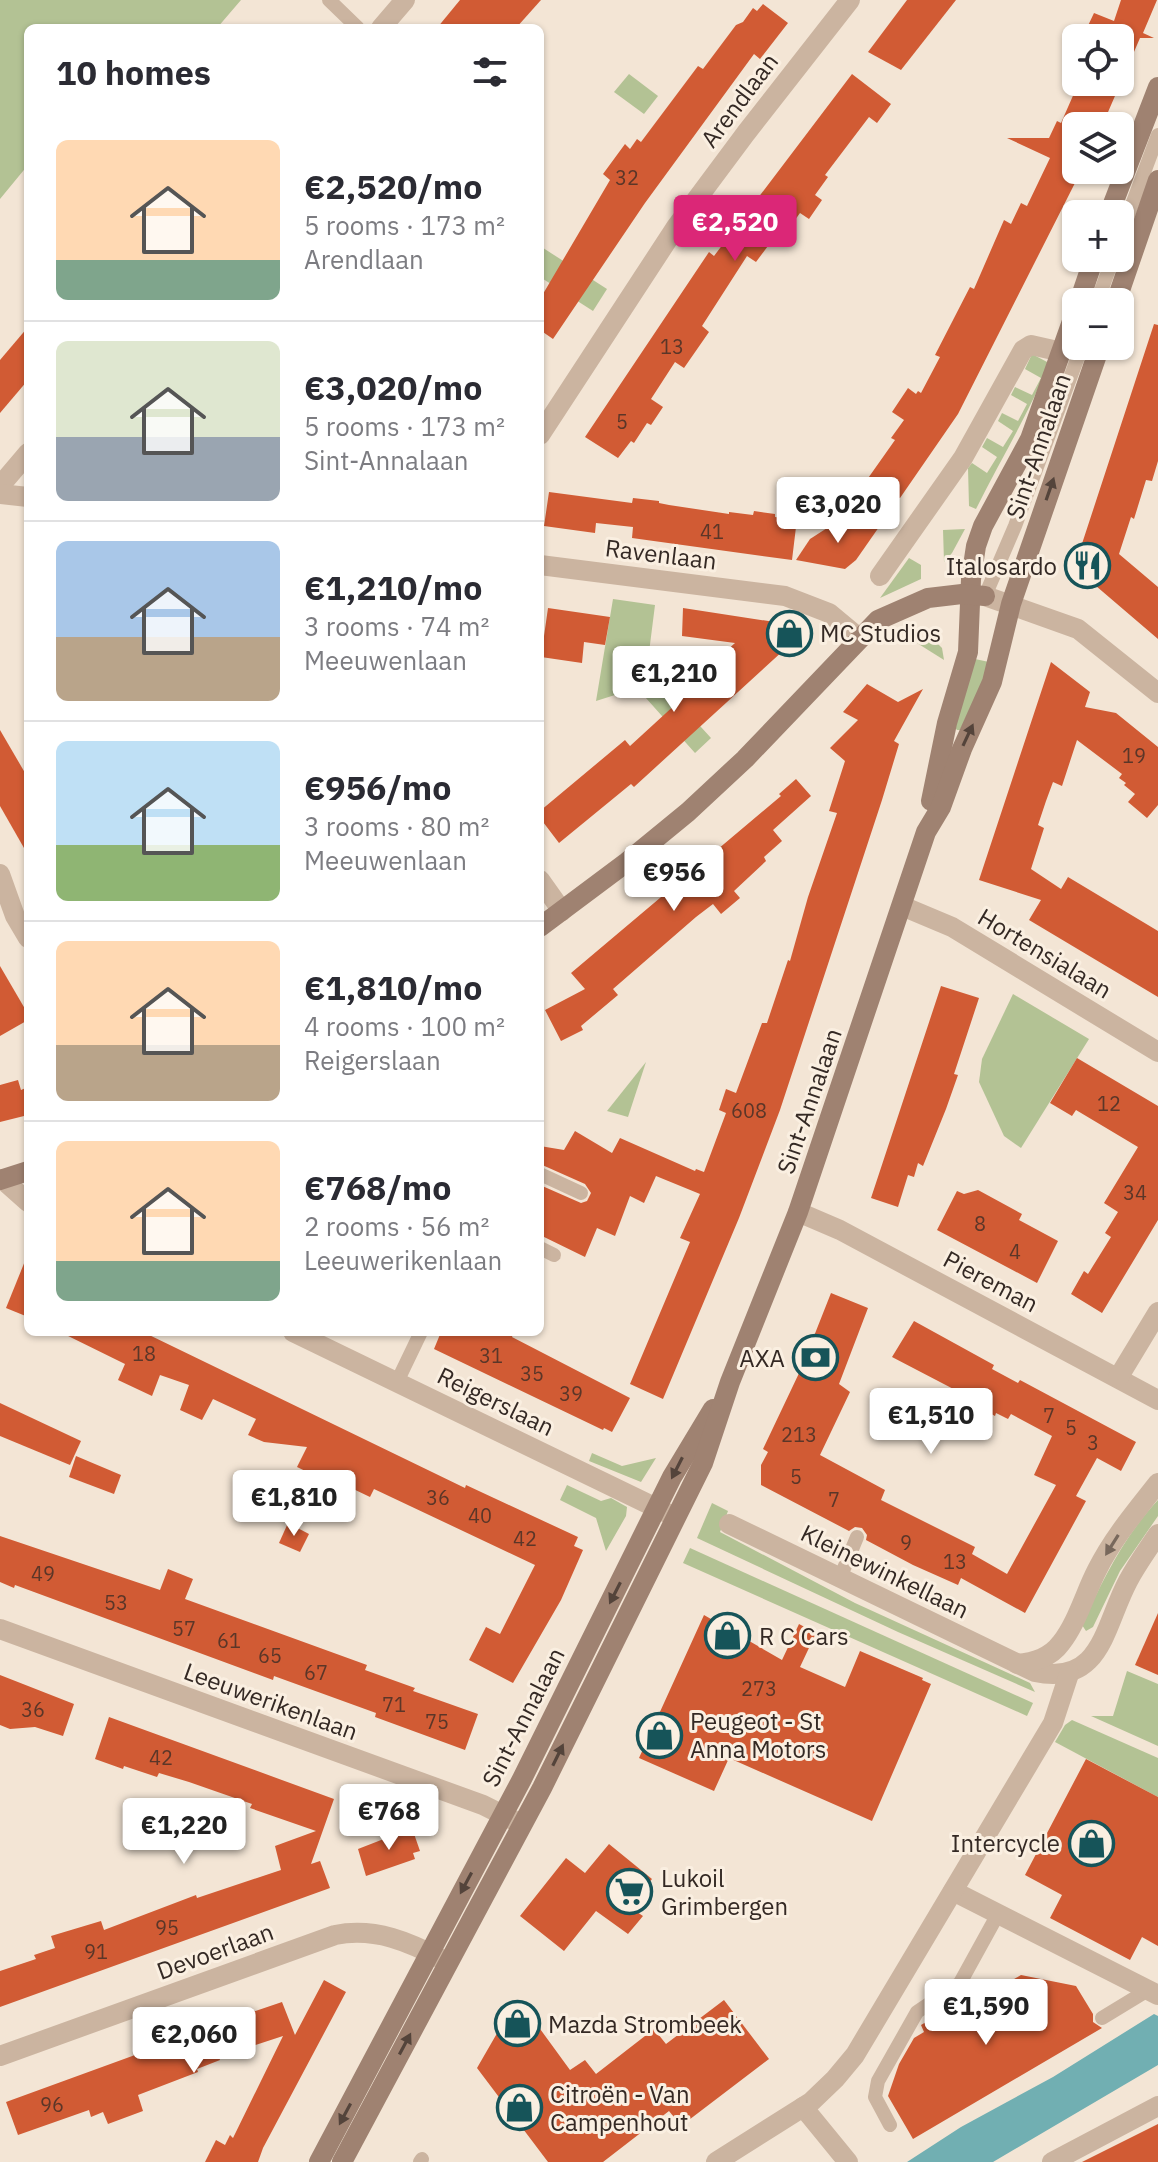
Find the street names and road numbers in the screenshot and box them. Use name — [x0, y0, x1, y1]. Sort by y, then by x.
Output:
street label: Arendlaan — [693, 46, 785, 154]
street label: Sint-Annalaan — [998, 369, 1078, 523]
street label: Ravenlaan — [603, 531, 719, 577]
street label: Hortensialaan — [972, 900, 1118, 1006]
street label: Sint-Annalaan — [769, 1024, 849, 1178]
street label: Piereman — [938, 1243, 1044, 1319]
street label: Reigerslaan — [432, 1359, 560, 1443]
street label: Kleinewinkellaan — [796, 1516, 974, 1626]
street label: Sint-Annalaan — [474, 1642, 572, 1792]
street label: Leeuwerikenlaan — [180, 1655, 362, 1747]
street label: Devoerlaan — [152, 1915, 278, 1987]

